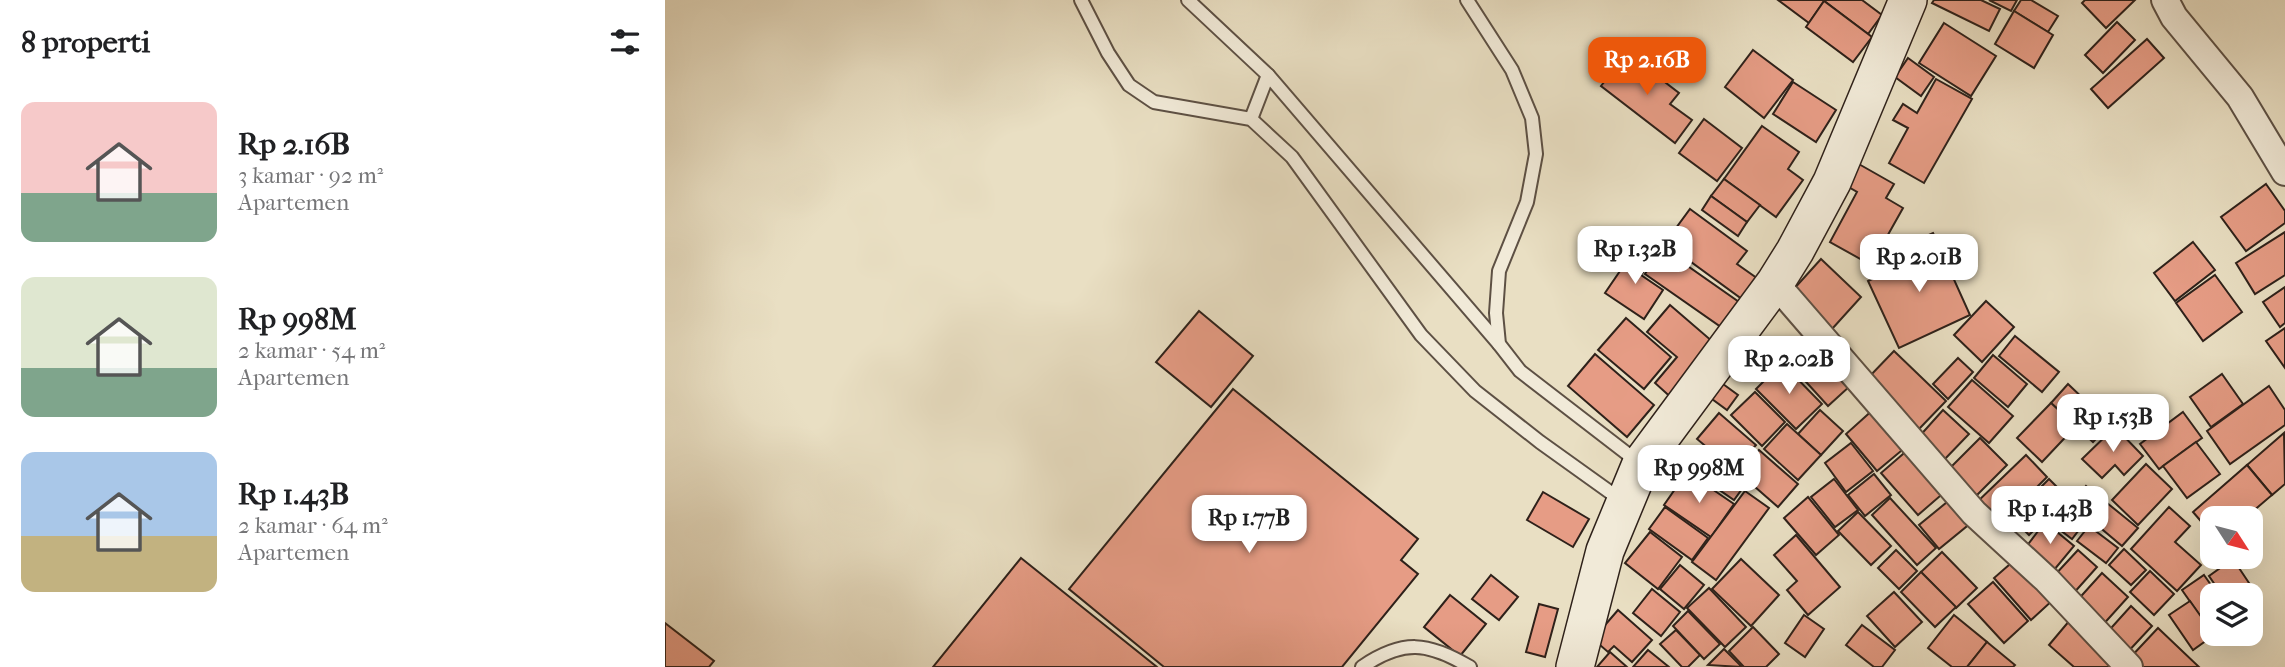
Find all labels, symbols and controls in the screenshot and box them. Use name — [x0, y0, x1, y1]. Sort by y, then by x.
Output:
icon: filters — [606, 23, 644, 61]
text: 8 properti — [21, 25, 150, 60]
pin: Rp 2.16B — [1575, 38, 1719, 97]
text: Rp 2.16B — [1604, 46, 1690, 73]
text: Rp 2.16B — [238, 127, 350, 162]
icon: home — [77, 130, 161, 214]
text: 3 kamar · 92 m² — [238, 162, 383, 189]
text: Apartemen — [238, 189, 349, 216]
pin: Rp 1.32B — [1563, 226, 1707, 286]
pin: Rp 2.01B — [1847, 234, 1991, 294]
text: Rp 1.32B — [1594, 235, 1676, 262]
text: Rp 2.01B — [1876, 243, 1962, 270]
text: Rp 998M — [238, 302, 356, 337]
icon: home — [77, 305, 161, 389]
pin: Rp 2.02B — [1717, 336, 1861, 396]
text: 2 kamar · 54 m² — [238, 337, 385, 364]
text: Rp 2.02B — [1744, 345, 1834, 372]
text: Apartemen — [238, 364, 349, 391]
pin: Rp 1.53B — [2041, 394, 2185, 454]
text: Rp 1.53B — [2073, 403, 2153, 430]
pin: Rp 998M — [1634, 446, 1764, 505]
text: Rp 998M — [1654, 454, 1744, 481]
text: Rp 1.43B — [238, 477, 349, 512]
icon: home — [77, 480, 161, 564]
pin: Rp 1.43B — [1978, 486, 2122, 546]
text: Rp 1.43B — [2007, 495, 2093, 522]
pin: Rp 1.77B — [1177, 496, 1321, 555]
text: Rp 1.77B — [1208, 504, 1290, 531]
north arrow — [2200, 506, 2263, 569]
map controls — [2200, 506, 2263, 646]
text: 2 kamar · 64 m² — [238, 512, 388, 539]
text: Apartemen — [238, 539, 349, 566]
button: layers — [2200, 583, 2263, 646]

